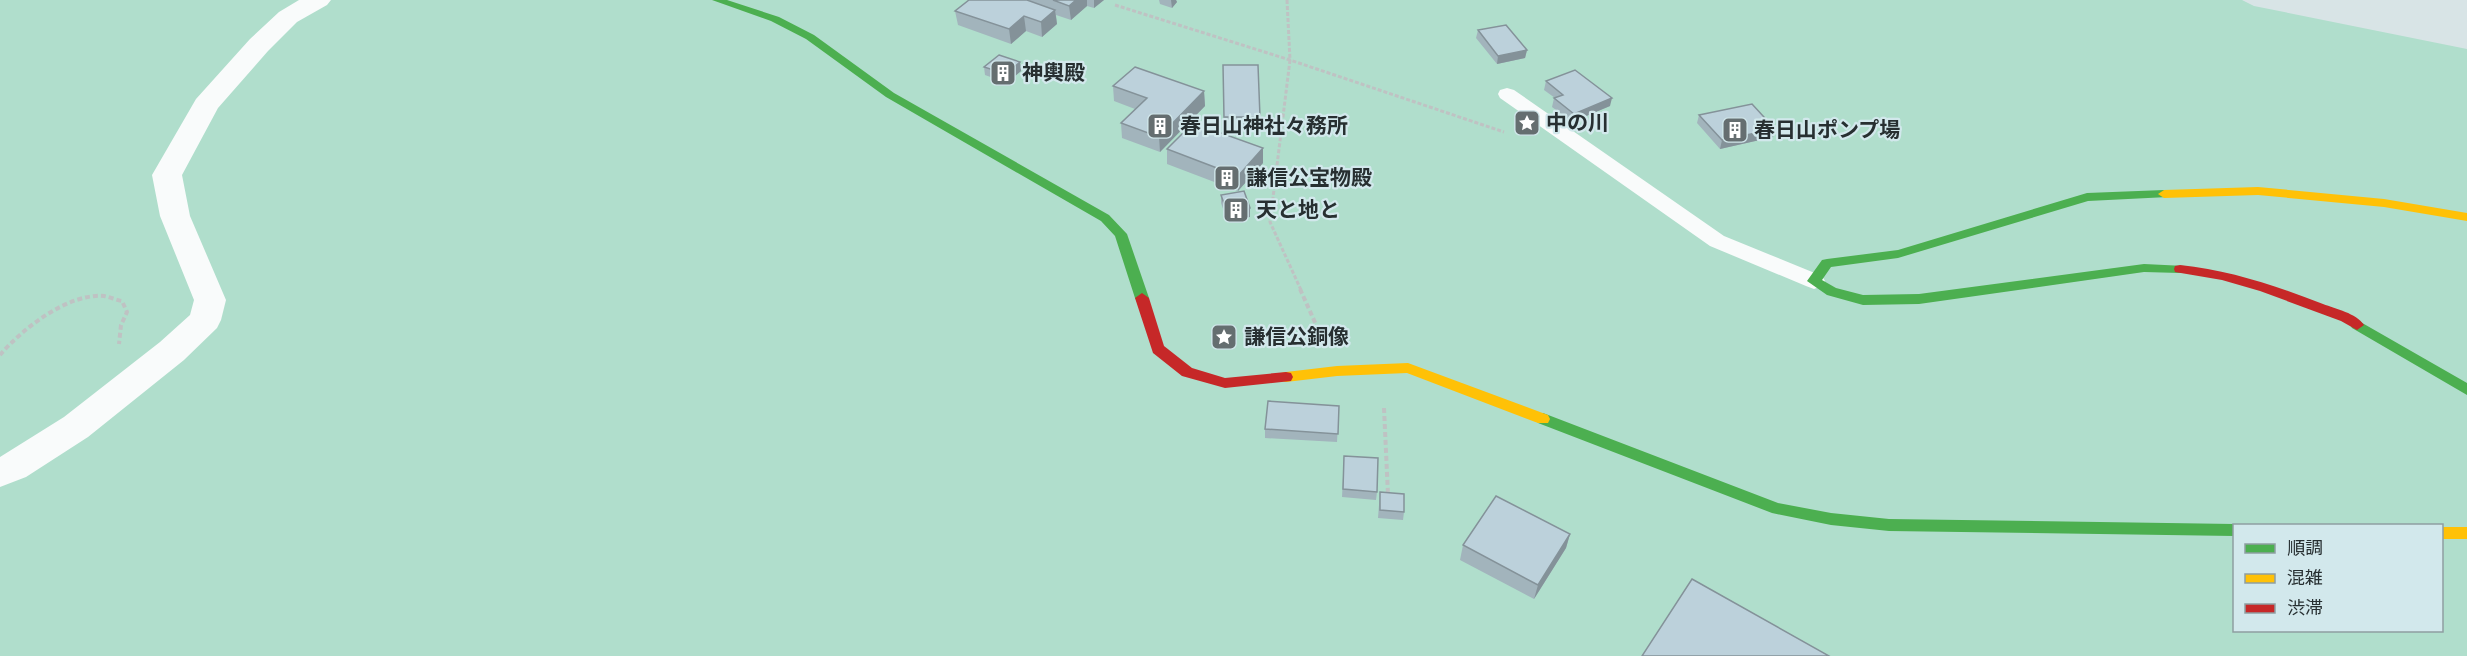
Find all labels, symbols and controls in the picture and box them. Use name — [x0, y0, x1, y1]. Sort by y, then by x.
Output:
building icon: 神輿殿 — [988, 58, 1018, 88]
place label: 神輿殿 — [1022, 60, 1085, 85]
place icon: 中の川 — [1512, 108, 1542, 138]
place label: 中の川 — [1546, 110, 1609, 135]
building icon: 春日山神社々務所 — [1145, 111, 1175, 141]
place label: 春日山神社々務所 — [1180, 113, 1348, 138]
building icon: 春日山ポンプ場 — [1720, 115, 1750, 145]
place label: 春日山ポンプ場 — [1754, 117, 1900, 142]
building icon: 謙信公宝物殿 — [1212, 163, 1242, 193]
place label: 謙信公宝物殿 — [1246, 165, 1372, 190]
building icon: 天と地と — [1221, 195, 1251, 225]
place label: 天と地と — [1256, 197, 1340, 222]
place icon: 謙信公銅像 — [1209, 322, 1239, 352]
place label: 謙信公銅像 — [1244, 324, 1349, 349]
legend — [2233, 524, 2443, 632]
text: 順調 — [2287, 537, 2323, 559]
text: 混雑 — [2287, 567, 2323, 589]
text: 渋滞 — [2287, 597, 2323, 619]

